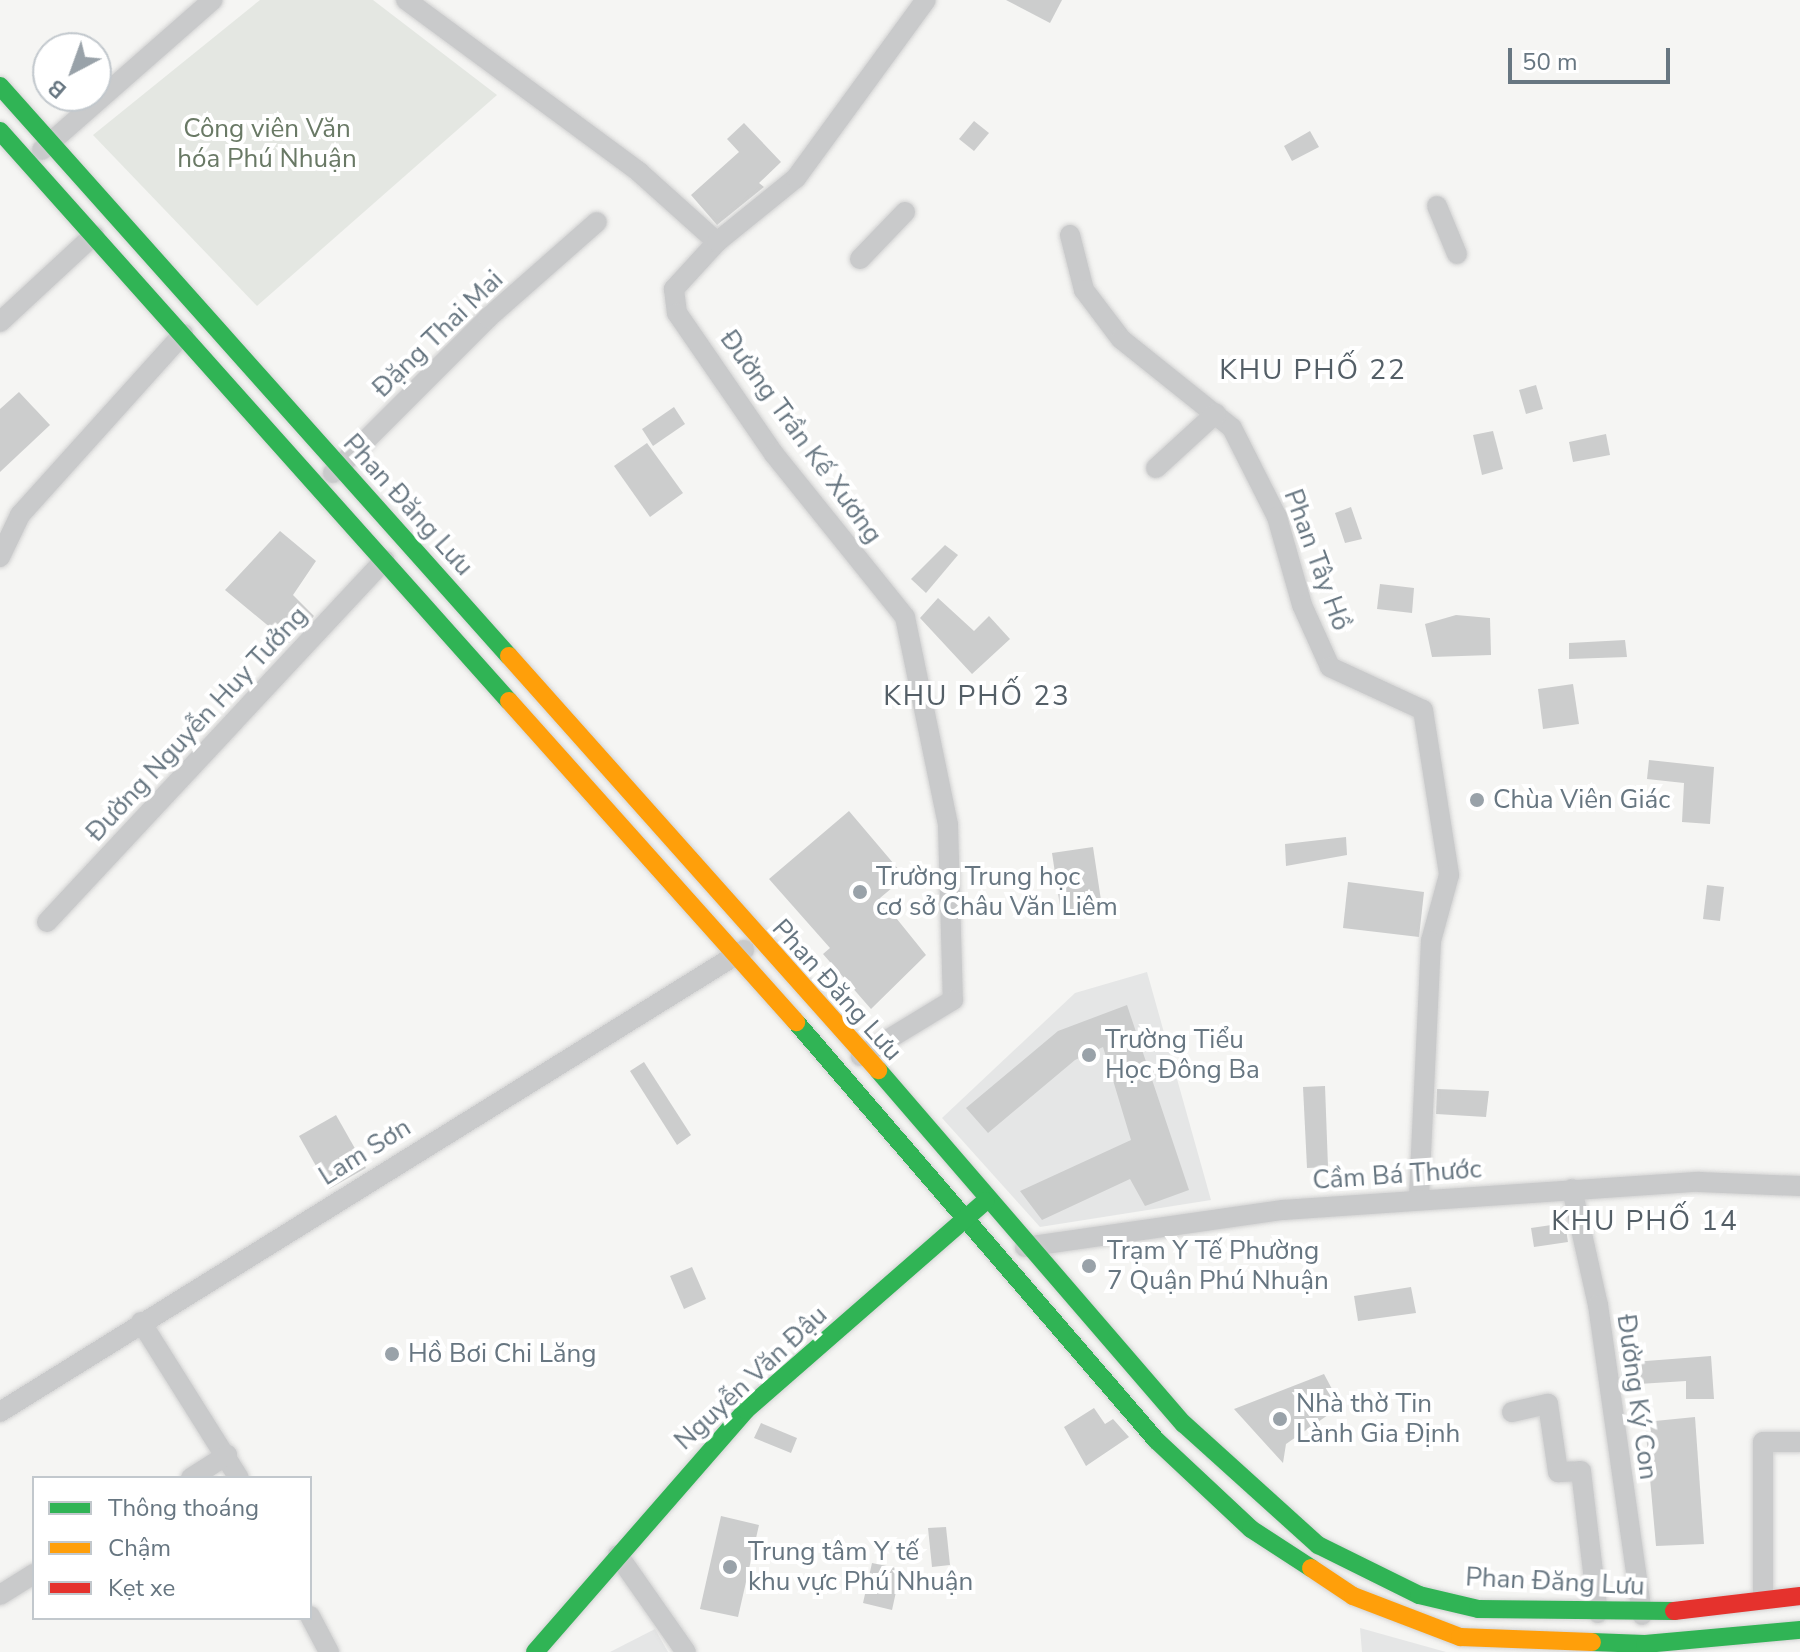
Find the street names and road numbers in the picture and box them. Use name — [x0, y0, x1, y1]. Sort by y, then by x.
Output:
street label: Đặng Thai Mai — [366, 264, 510, 404]
street label: Đường Trần Kế Xương — [713, 324, 889, 550]
street label: Phan Đăng Lưu — [336, 428, 480, 582]
street label: Phan Tây Hồ — [1277, 485, 1357, 635]
street label: Đường Nguyễn Huy Tưởng — [80, 600, 314, 848]
street label: Phan Đăng Lưu — [765, 913, 909, 1067]
street label: Lam Sơn — [313, 1112, 417, 1192]
street label: Cầm Bá Thước — [1311, 1154, 1483, 1196]
street label: Nguyễn Văn Đậu — [668, 1299, 834, 1457]
street label: Đường Ký Con — [1610, 1312, 1664, 1482]
street label: Phan Đăng Lưu — [1465, 1562, 1645, 1602]

